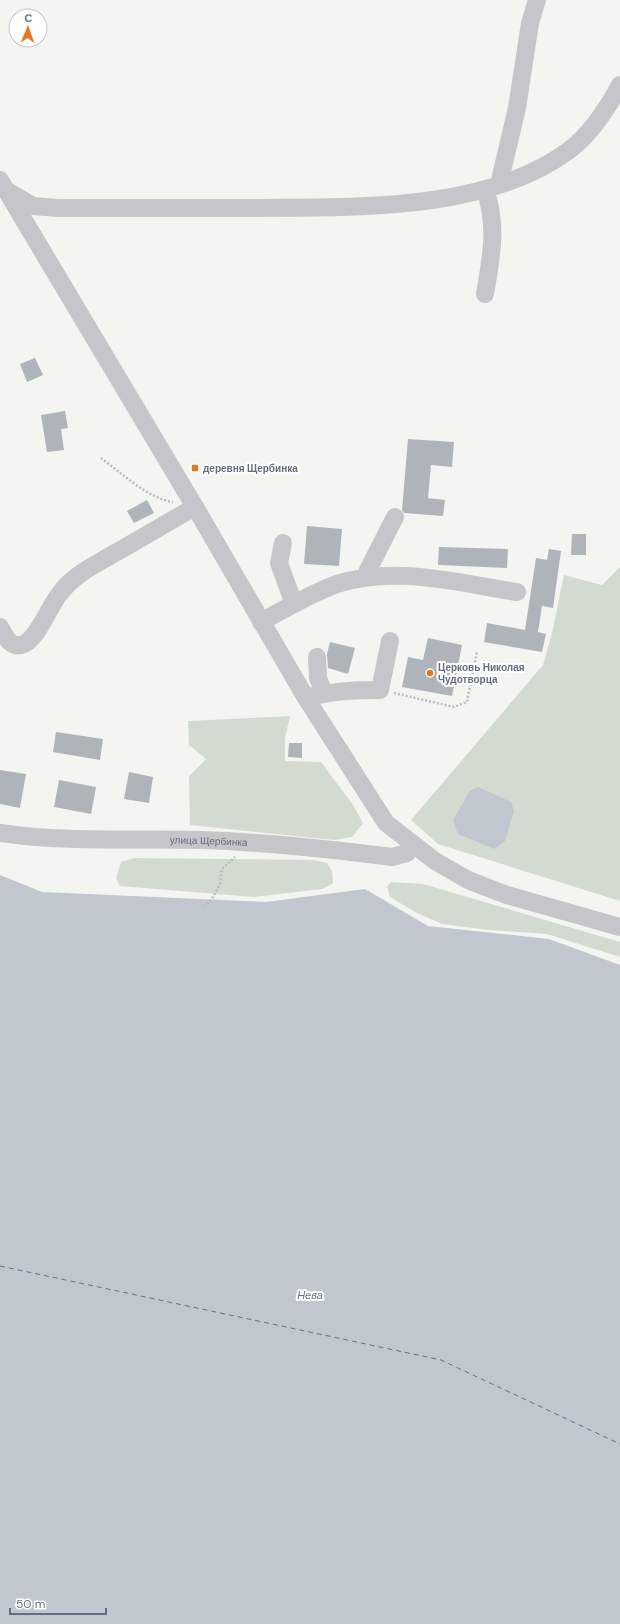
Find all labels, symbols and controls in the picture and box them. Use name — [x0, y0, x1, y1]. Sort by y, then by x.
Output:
north arrow — [8, 8, 48, 48]
text: С — [24, 11, 33, 25]
place label: деревня Щербинка — [203, 462, 298, 475]
marker: деревня Щербинка — [190, 463, 200, 473]
place label: Церковь Николая Чудотворца — [438, 661, 525, 686]
marker: Церковь Николая Чудотворца — [425, 668, 435, 678]
street label: улица Щербинка — [170, 833, 248, 849]
water label: Нева — [297, 1288, 323, 1302]
scale bar — [10, 1590, 106, 1616]
text: 50 m — [16, 1596, 45, 1612]

